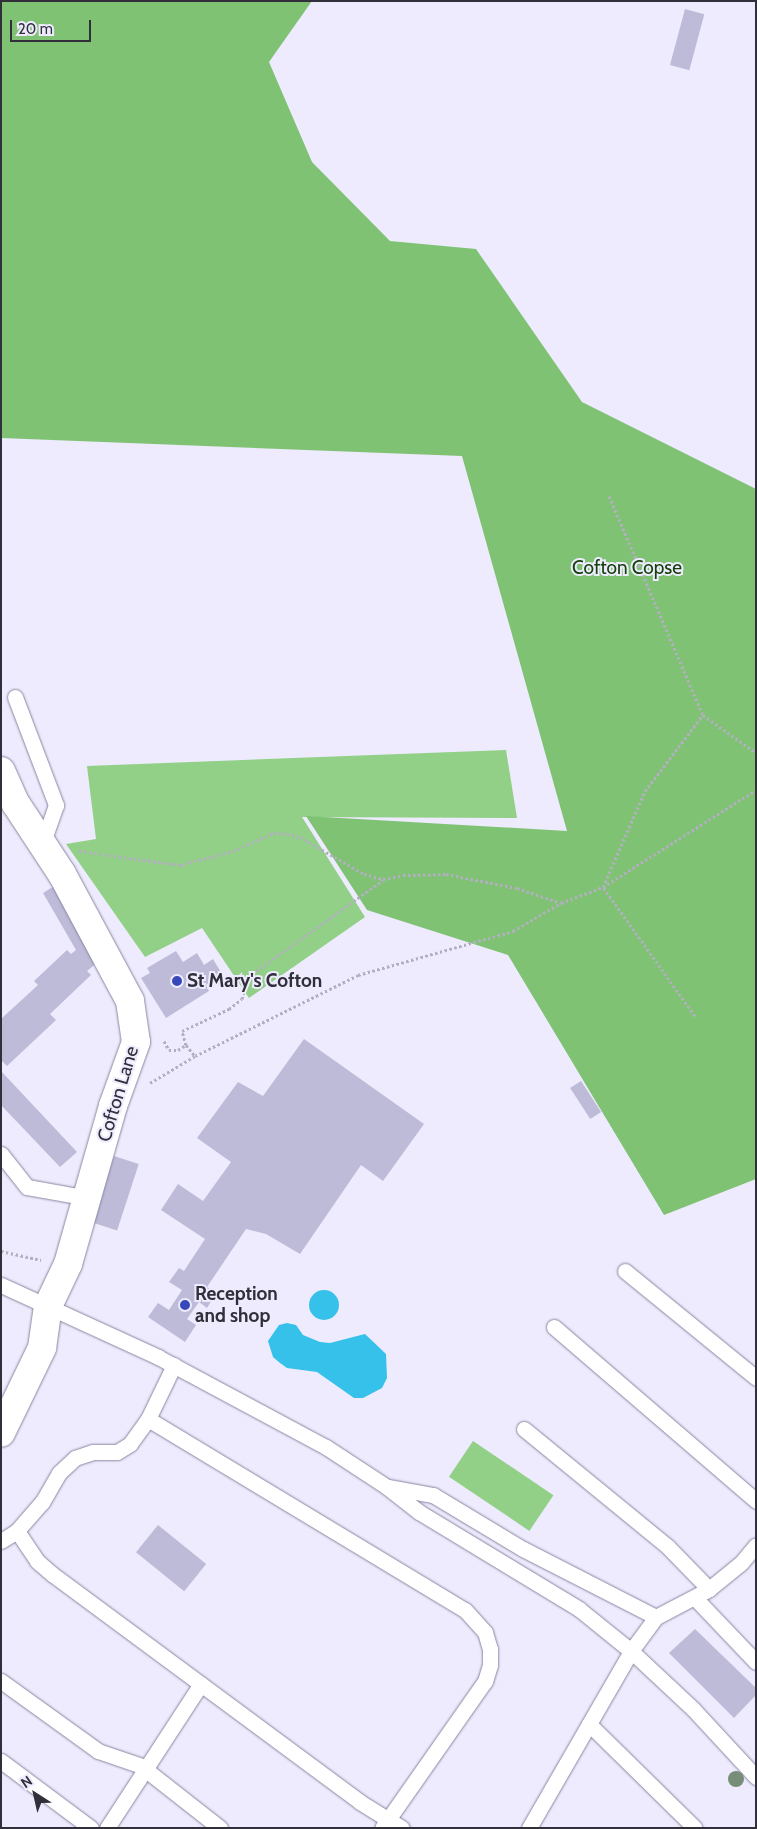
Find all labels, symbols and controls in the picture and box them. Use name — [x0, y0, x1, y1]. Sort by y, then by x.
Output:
scale bar — [12, 10, 94, 42]
text: 20 m — [18, 20, 53, 38]
park label: Cofton Copse — [572, 557, 682, 579]
place label: St Mary's Cofton — [187, 970, 322, 992]
marker: St Mary's Cofton — [171, 975, 183, 987]
street label: Cofton Lane — [93, 1043, 143, 1145]
place label: Reception and shop — [195, 1283, 278, 1327]
marker: Reception and shop — [179, 1299, 191, 1311]
north arrow — [10, 1769, 60, 1819]
text: N — [17, 1771, 36, 1792]

